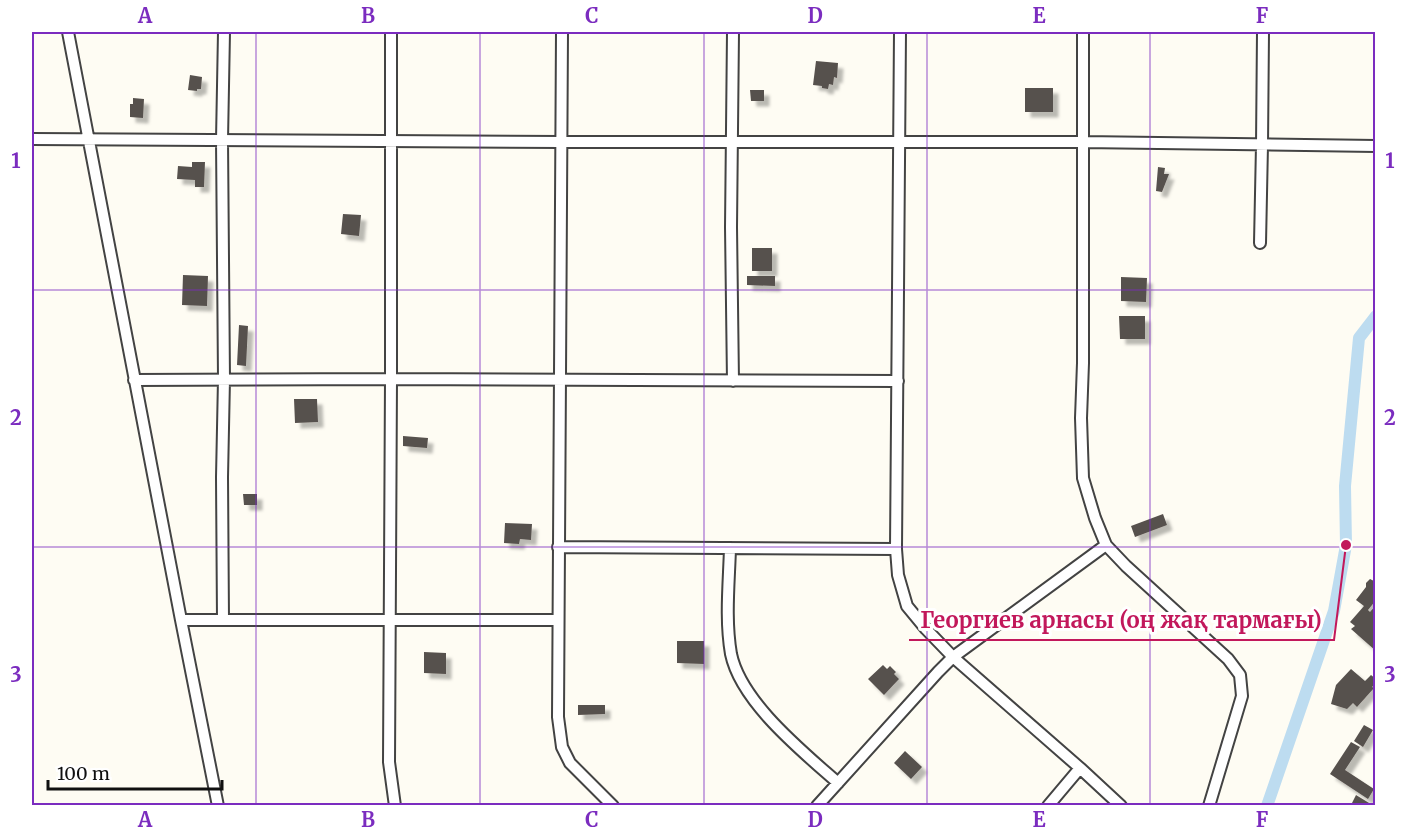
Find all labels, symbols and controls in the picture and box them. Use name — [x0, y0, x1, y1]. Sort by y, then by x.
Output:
text: A — [137, 3, 153, 28]
text: B — [361, 3, 375, 28]
text: C — [585, 3, 599, 28]
text: D — [807, 3, 823, 28]
text: E — [1032, 3, 1046, 28]
text: F — [1256, 3, 1269, 28]
text: 1 — [11, 148, 21, 173]
text: 1 — [1385, 148, 1395, 173]
text: 2 — [10, 405, 22, 430]
text: 2 — [1384, 405, 1396, 430]
callout: Георгиев арнасы (оң жақ тармағы) — [909, 600, 1334, 640]
text: Георгиев арнасы (оң жақ тармағы) — [920, 606, 1322, 634]
text: 3 — [10, 662, 22, 687]
text: 3 — [1384, 662, 1396, 687]
scale bar — [48, 753, 222, 791]
text: 100 m — [57, 762, 110, 785]
text: A — [137, 807, 153, 832]
text: B — [361, 807, 375, 832]
text: C — [585, 807, 599, 832]
text: D — [807, 807, 823, 832]
text: E — [1032, 807, 1046, 832]
text: F — [1256, 807, 1269, 832]

